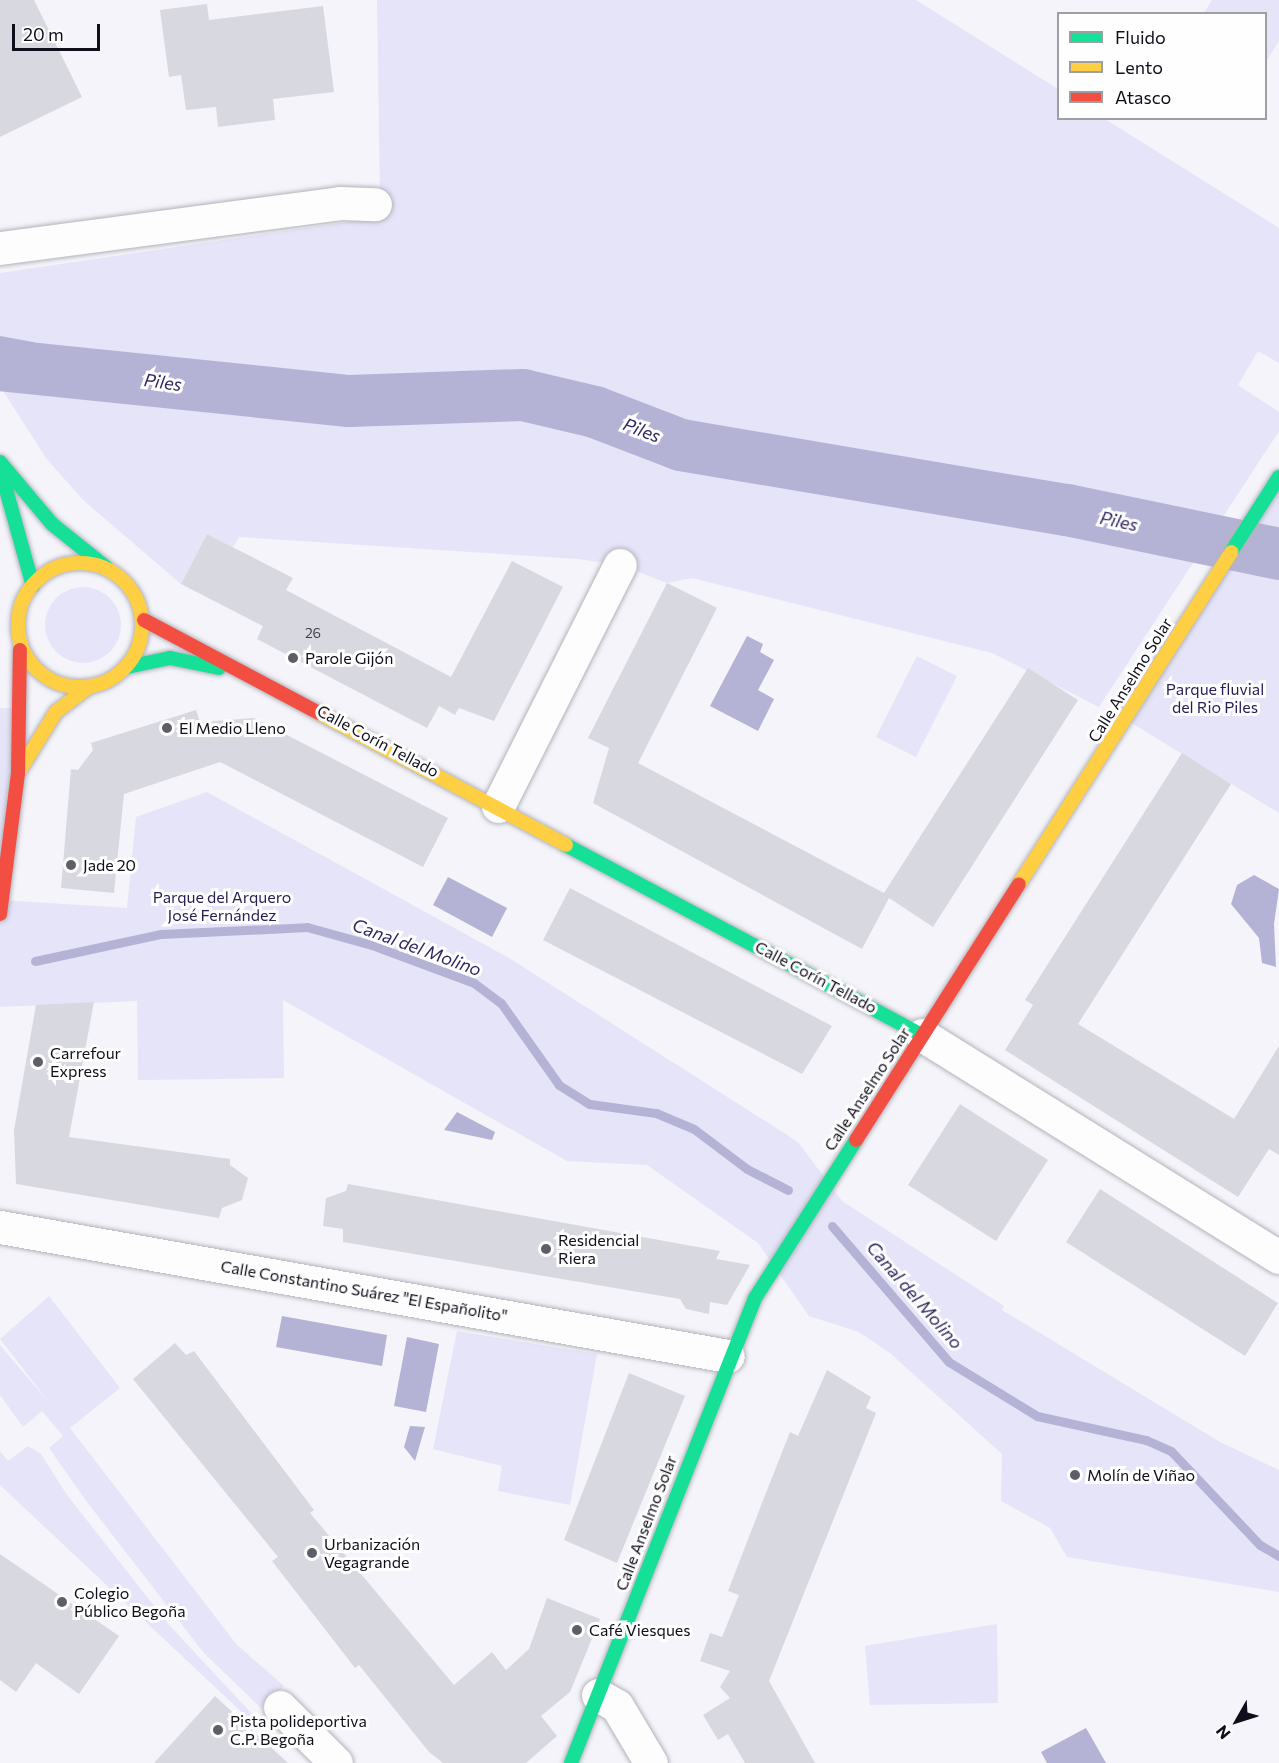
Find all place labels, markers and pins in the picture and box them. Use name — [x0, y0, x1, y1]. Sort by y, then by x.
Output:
place label: Parole Gijón — [305, 648, 393, 668]
marker: Parole Gijón — [286, 651, 300, 665]
place label: El Medio Lleno — [179, 718, 286, 738]
marker: El Medio Lleno — [160, 721, 174, 735]
place label: Jade 20 — [83, 855, 136, 875]
marker: Jade 20 — [64, 858, 78, 872]
place label: Carrefour Express — [50, 1043, 121, 1081]
marker: Carrefour Express — [31, 1055, 45, 1069]
place label: Residencial Riera — [558, 1230, 639, 1268]
marker: Residencial Riera — [539, 1242, 553, 1256]
place label: Molín de Viñao — [1087, 1465, 1195, 1485]
marker: Molín de Viñao — [1068, 1468, 1082, 1482]
place label: Urbanización Vegagrande — [324, 1534, 420, 1572]
marker: Urbanización Vegagrande — [305, 1546, 319, 1560]
place label: Colegio Público Begoña — [74, 1583, 186, 1621]
marker: Colegio Público Begoña — [55, 1595, 69, 1609]
place label: Café Viesques — [589, 1620, 691, 1640]
marker: Café Viesques — [570, 1623, 584, 1637]
place label: Pista polideportiva C.P. Begoña — [230, 1711, 367, 1749]
marker: Pista polideportiva C.P. Begoña — [211, 1723, 225, 1737]

